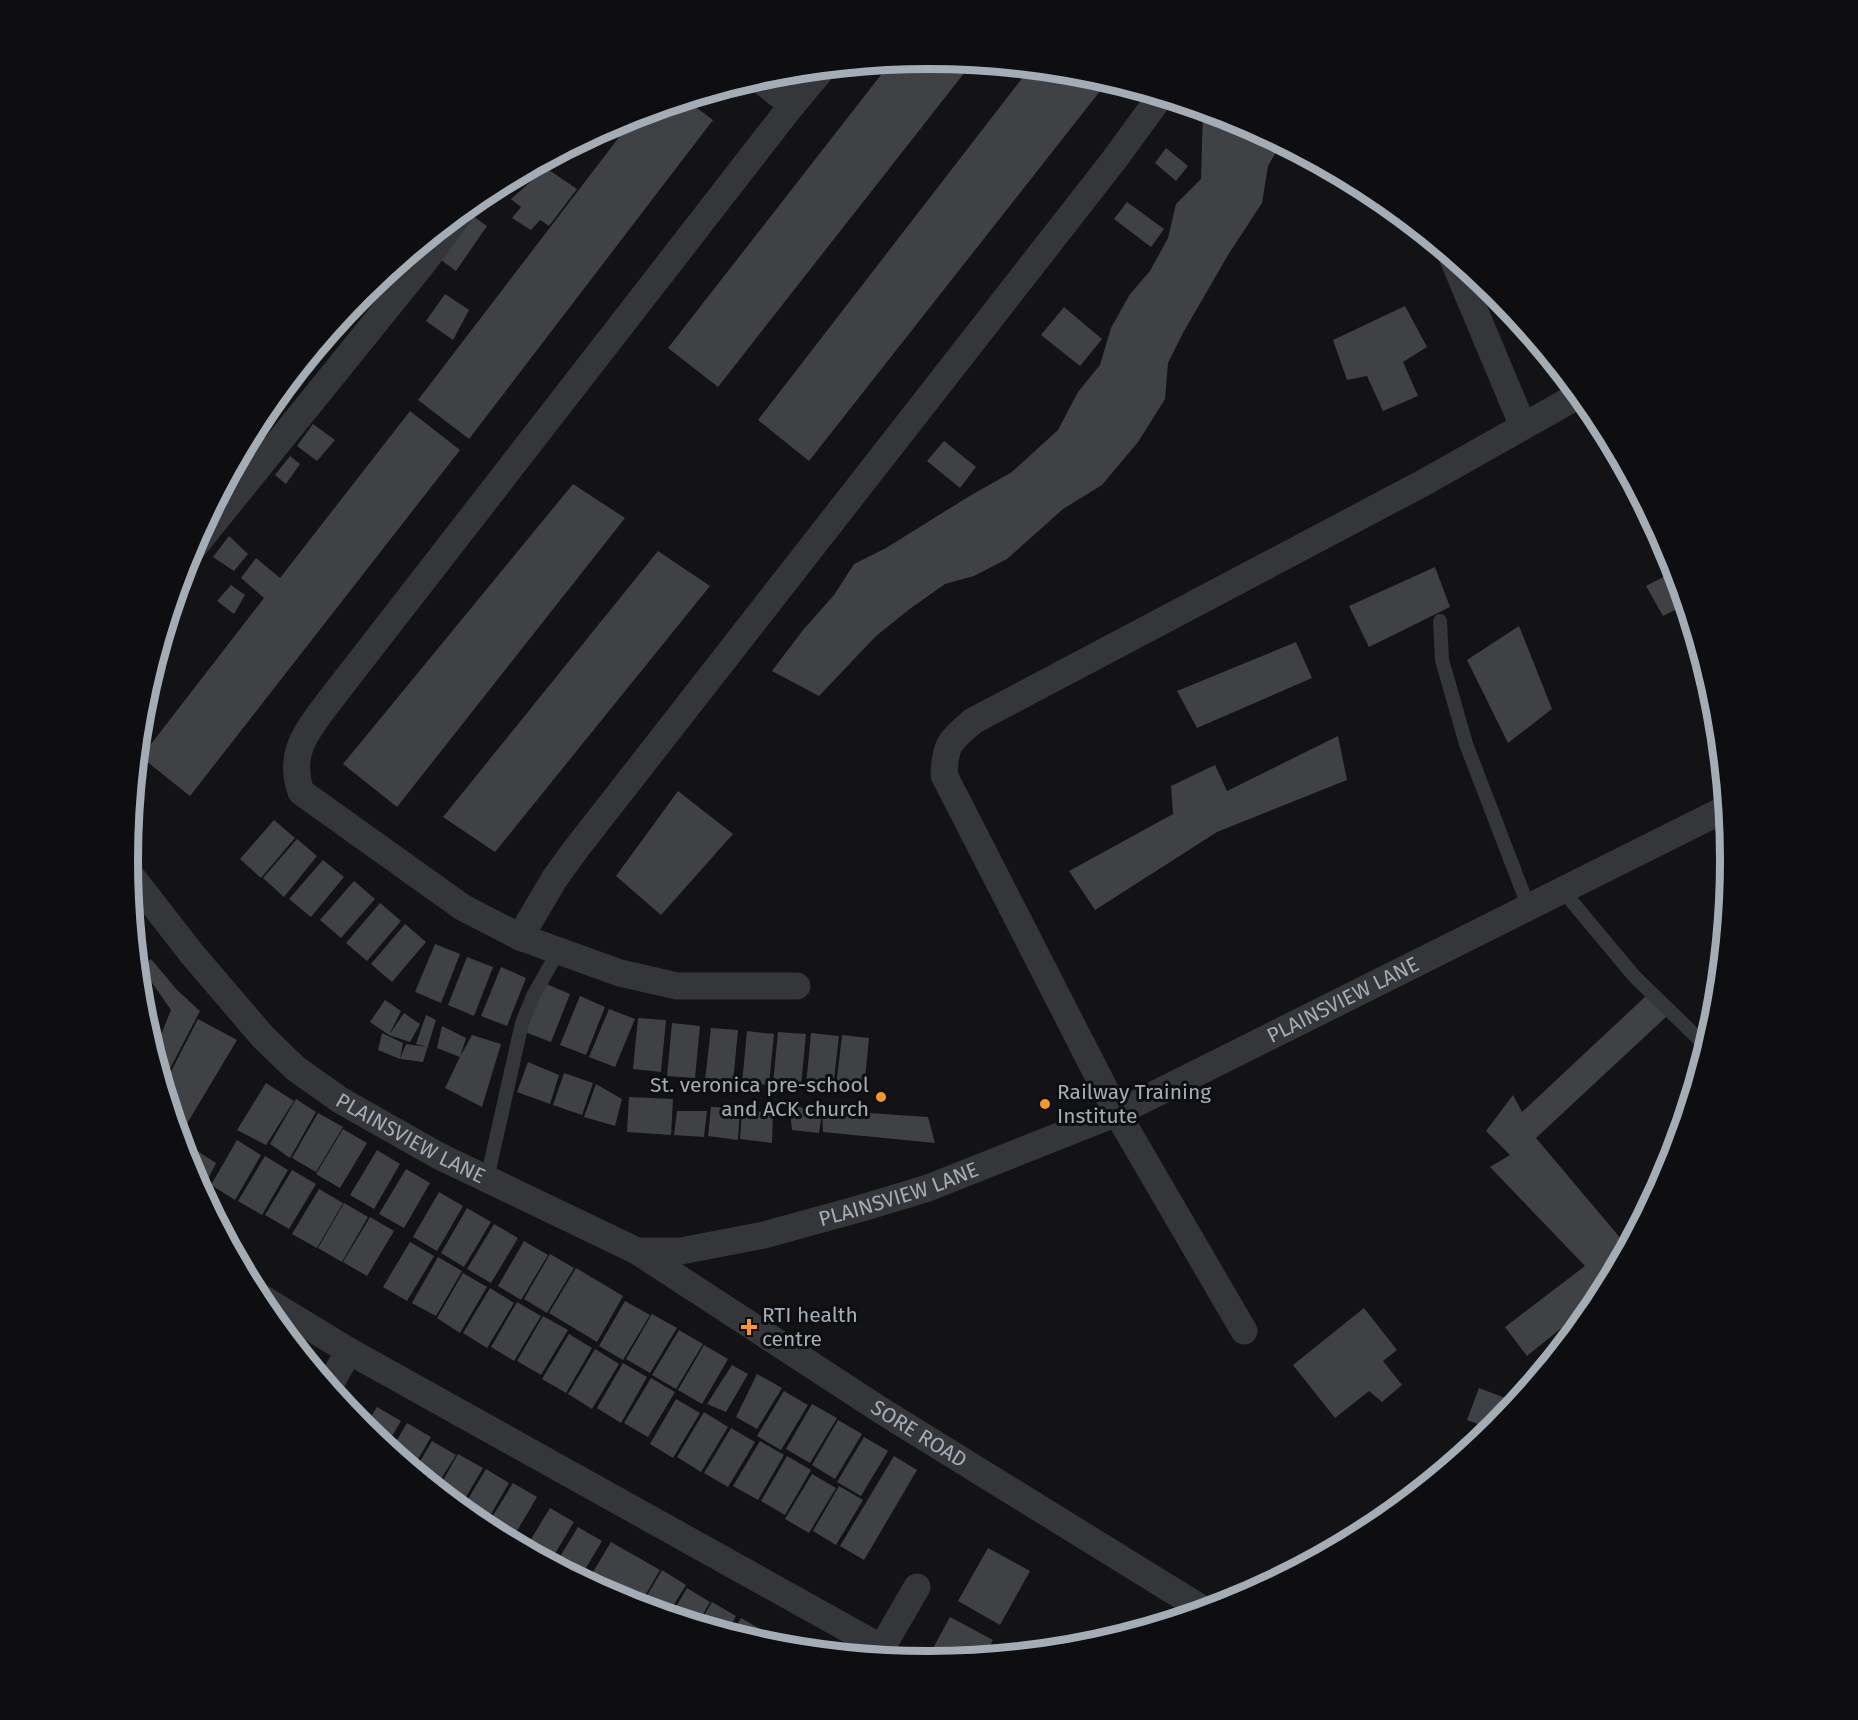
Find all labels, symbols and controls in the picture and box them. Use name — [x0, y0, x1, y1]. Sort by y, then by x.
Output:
street label: PLAINSVIEW LANE — [1263, 951, 1423, 1049]
place label: St. veronica pre-school and ACK church — [650, 1072, 869, 1122]
place label: Railway Training Institute — [1057, 1079, 1211, 1129]
street label: PLAINSVIEW LANE — [331, 1087, 490, 1189]
marker: St. veronica pre-school and ACK church — [874, 1090, 888, 1104]
marker: Railway Training Institute — [1038, 1097, 1052, 1111]
street label: PLAINSVIEW LANE — [816, 1156, 982, 1232]
place label: RTI health centre — [762, 1302, 858, 1352]
marker: RTI health centre — [740, 1318, 758, 1336]
street label: SORE ROAD — [866, 1394, 972, 1473]

